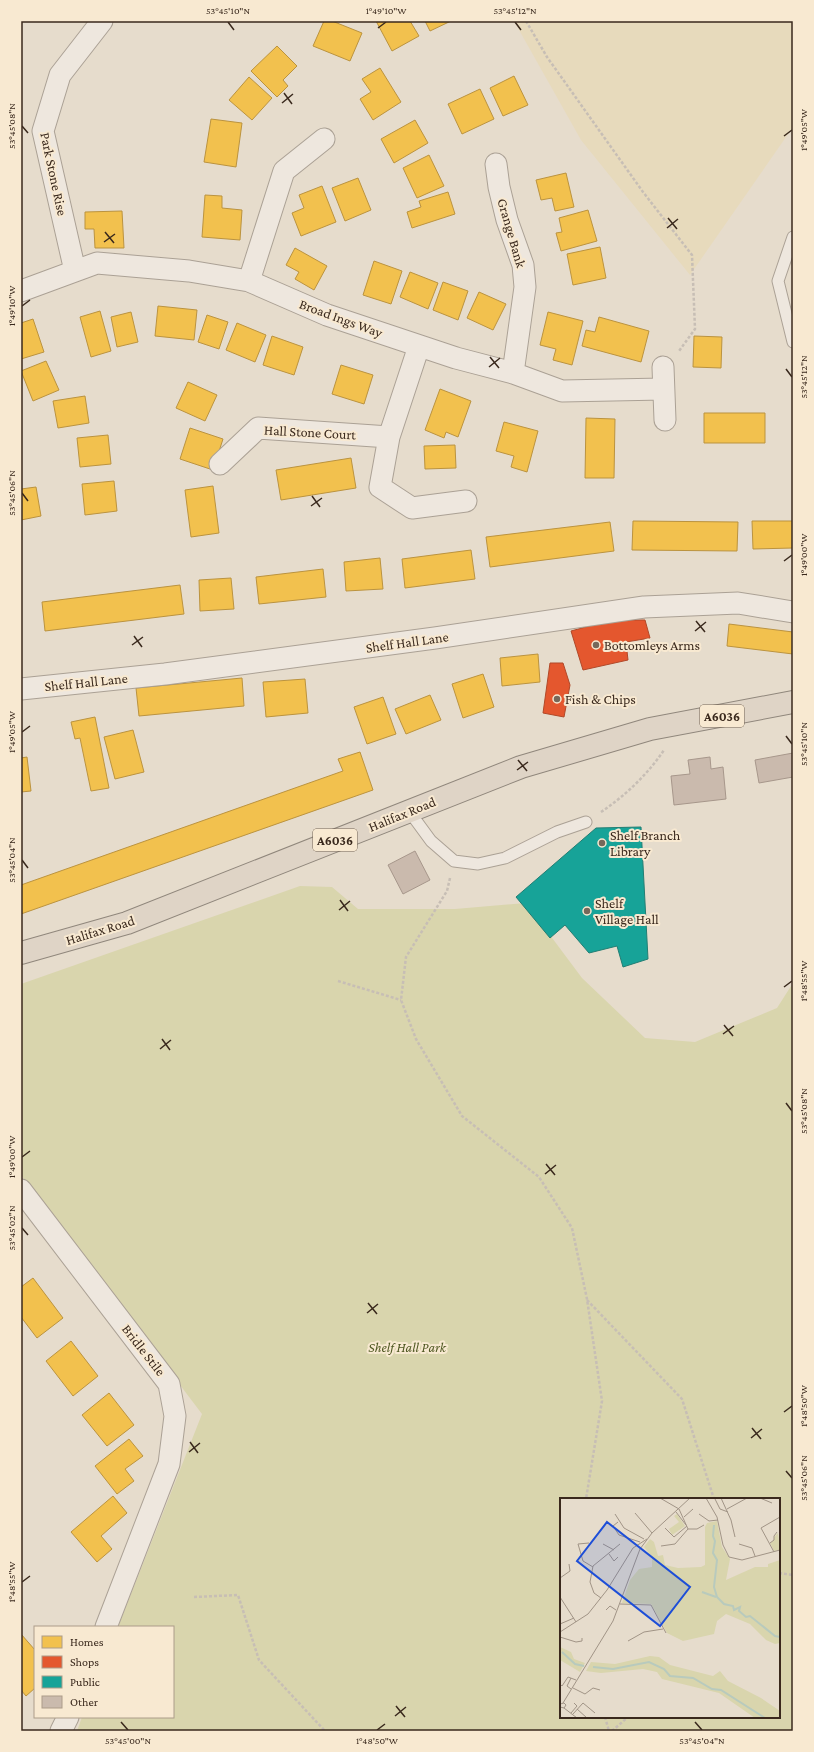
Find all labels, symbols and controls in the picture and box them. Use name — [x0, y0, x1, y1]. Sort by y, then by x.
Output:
text: 53°45'10"N — [206, 5, 250, 16]
text: 1°49'10"W — [366, 5, 407, 16]
text: 53°45'12"N — [493, 5, 537, 16]
text: 53°45'08"N — [6, 103, 17, 149]
text: 1°49'05"W — [798, 108, 809, 151]
street label: Park Stone Rise — [37, 131, 71, 217]
street label: Grange Bank — [494, 196, 530, 270]
text: 1°49'10"W — [6, 285, 17, 326]
street label: Broad Ings Way — [297, 296, 385, 341]
text: 53°45'12"N — [798, 355, 809, 399]
street label: Hall Stone Court — [264, 422, 357, 442]
text: 53°45'06"N — [6, 470, 17, 516]
text: 1°49'00"W — [798, 533, 809, 576]
street label: Shelf Hall Lane — [365, 628, 449, 656]
place label: Bottomleys Arms — [604, 637, 700, 653]
marker: Bottomleys Arms — [591, 640, 601, 650]
street label: Shelf Hall Lane — [44, 670, 128, 694]
place label: Fish & Chips — [565, 691, 636, 707]
marker: Fish & Chips — [552, 694, 562, 704]
road number: A6036 — [700, 705, 744, 727]
text: 1°49'05"W — [6, 710, 17, 753]
text: 53°45'10"N — [798, 722, 809, 766]
street label: Halifax Road — [366, 793, 439, 835]
place label: Shelf Branch Library — [610, 827, 681, 859]
road number: A6036 — [313, 829, 357, 851]
text: 53°45'04"N — [6, 837, 17, 883]
marker: Shelf Branch Library — [597, 838, 607, 848]
place label: Shelf Village Hall — [595, 895, 659, 927]
marker: Shelf Village Hall — [582, 906, 592, 916]
street label: Halifax Road — [64, 912, 137, 948]
text: 1°48'55"W — [798, 960, 809, 1002]
text: 53°45'08"N — [798, 1088, 809, 1134]
text: 1°49'00"W — [6, 1135, 17, 1178]
text: 53°45'02"N — [6, 1205, 17, 1251]
street label: Bridle Stile — [119, 1321, 169, 1379]
park label: Shelf Hall Park — [368, 1339, 447, 1355]
text: 1°48'50"W — [798, 1384, 809, 1427]
text: 53°45'06"N — [798, 1455, 809, 1501]
inset map — [560, 1498, 780, 1718]
text: 1°48'55"W — [6, 1561, 17, 1603]
legend — [34, 1626, 174, 1718]
text: Homes — [70, 1635, 104, 1649]
text: Shops — [70, 1655, 99, 1669]
text: Public — [70, 1675, 100, 1689]
text: Other — [70, 1695, 99, 1709]
text: 53°45'00"N — [105, 1735, 151, 1746]
text: 1°48'50"W — [356, 1735, 399, 1746]
text: 53°45'04"N — [679, 1735, 725, 1746]

